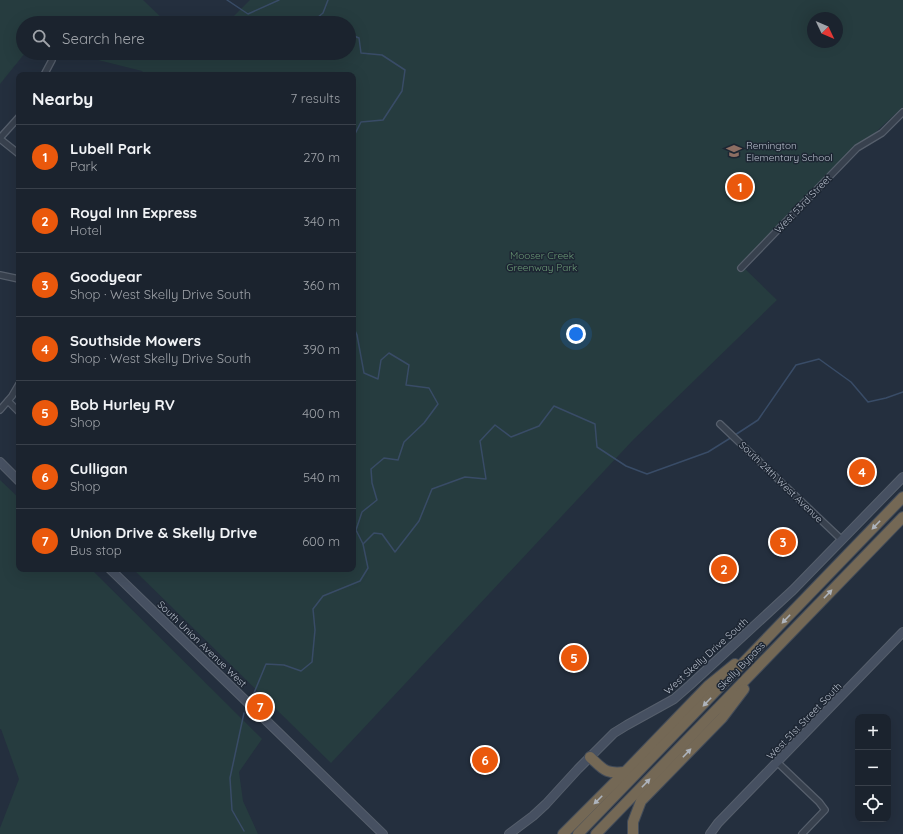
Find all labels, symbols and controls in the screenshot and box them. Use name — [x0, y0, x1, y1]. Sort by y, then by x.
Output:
north arrow — [807, 12, 843, 48]
search box — [16, 16, 356, 60]
icon: search — [30, 27, 52, 49]
text: Search here — [62, 29, 145, 48]
text: Nearby — [32, 88, 93, 109]
text: 7 results — [291, 90, 340, 106]
text: Lubell Park — [70, 139, 151, 158]
place label: Remington Elementary School — [746, 139, 833, 164]
school or university icon: Remington Elementary School — [725, 142, 743, 160]
text: 1 — [42, 149, 48, 165]
text: 270 m — [303, 149, 340, 165]
text: Park — [70, 158, 98, 174]
pin: 1 — [727, 172, 753, 202]
street label: West 53rd Street — [772, 172, 835, 236]
text: Royal Inn Express — [70, 203, 197, 222]
text: 2 — [41, 213, 49, 229]
text: 340 m — [303, 213, 340, 229]
text: Hotel — [70, 222, 102, 238]
park label: Mooser Creek Greenway Park — [507, 249, 577, 274]
text: Goodyear — [70, 267, 142, 286]
text: 3 — [42, 277, 48, 293]
text: 360 m — [303, 277, 340, 293]
text: Shop · West Skelly Drive South — [70, 286, 251, 302]
your location — [566, 324, 586, 344]
text: Southside Mowers — [70, 331, 201, 350]
text: 4 — [41, 341, 49, 357]
text: 390 m — [303, 341, 340, 357]
text: Shop · West Skelly Drive South — [70, 350, 251, 366]
text: Bob Hurley RV — [70, 395, 175, 414]
text: 5 — [41, 405, 49, 421]
text: 400 m — [302, 405, 340, 421]
text: Shop — [70, 414, 100, 430]
street label: South 24th West Avenue — [736, 438, 826, 526]
pin: 4 — [849, 457, 875, 487]
text: Culligan — [70, 459, 128, 478]
text: 6 — [41, 469, 49, 485]
text: 540 m — [303, 469, 340, 485]
text: Shop — [70, 478, 100, 494]
one-way arrow — [871, 520, 881, 530]
text: Union Drive & Skelly Drive — [70, 523, 257, 542]
pin: 3 — [770, 527, 796, 557]
text: 7 — [41, 533, 49, 549]
text: 600 m — [302, 533, 340, 549]
text: Bus stop — [70, 542, 122, 558]
pin: 2 — [711, 554, 737, 584]
one-way arrow — [823, 589, 833, 599]
street label: South Union Avenue West — [155, 598, 250, 690]
one-way arrow — [781, 614, 791, 624]
street label: West Skelly Drive South — [661, 615, 751, 697]
street label: Skelly Bypass — [714, 639, 768, 693]
pin: 5 — [561, 643, 587, 673]
street label: West 51st Street South — [764, 680, 844, 762]
pin: 7 — [247, 692, 273, 722]
one-way arrow — [702, 697, 712, 707]
map controls — [855, 714, 891, 822]
button: + — [855, 714, 891, 750]
pin: 6 — [472, 745, 498, 775]
one-way arrow — [682, 748, 692, 758]
button: − — [855, 750, 891, 786]
one-way arrow — [641, 778, 651, 788]
button: locate — [855, 786, 891, 822]
one-way arrow — [593, 795, 603, 805]

